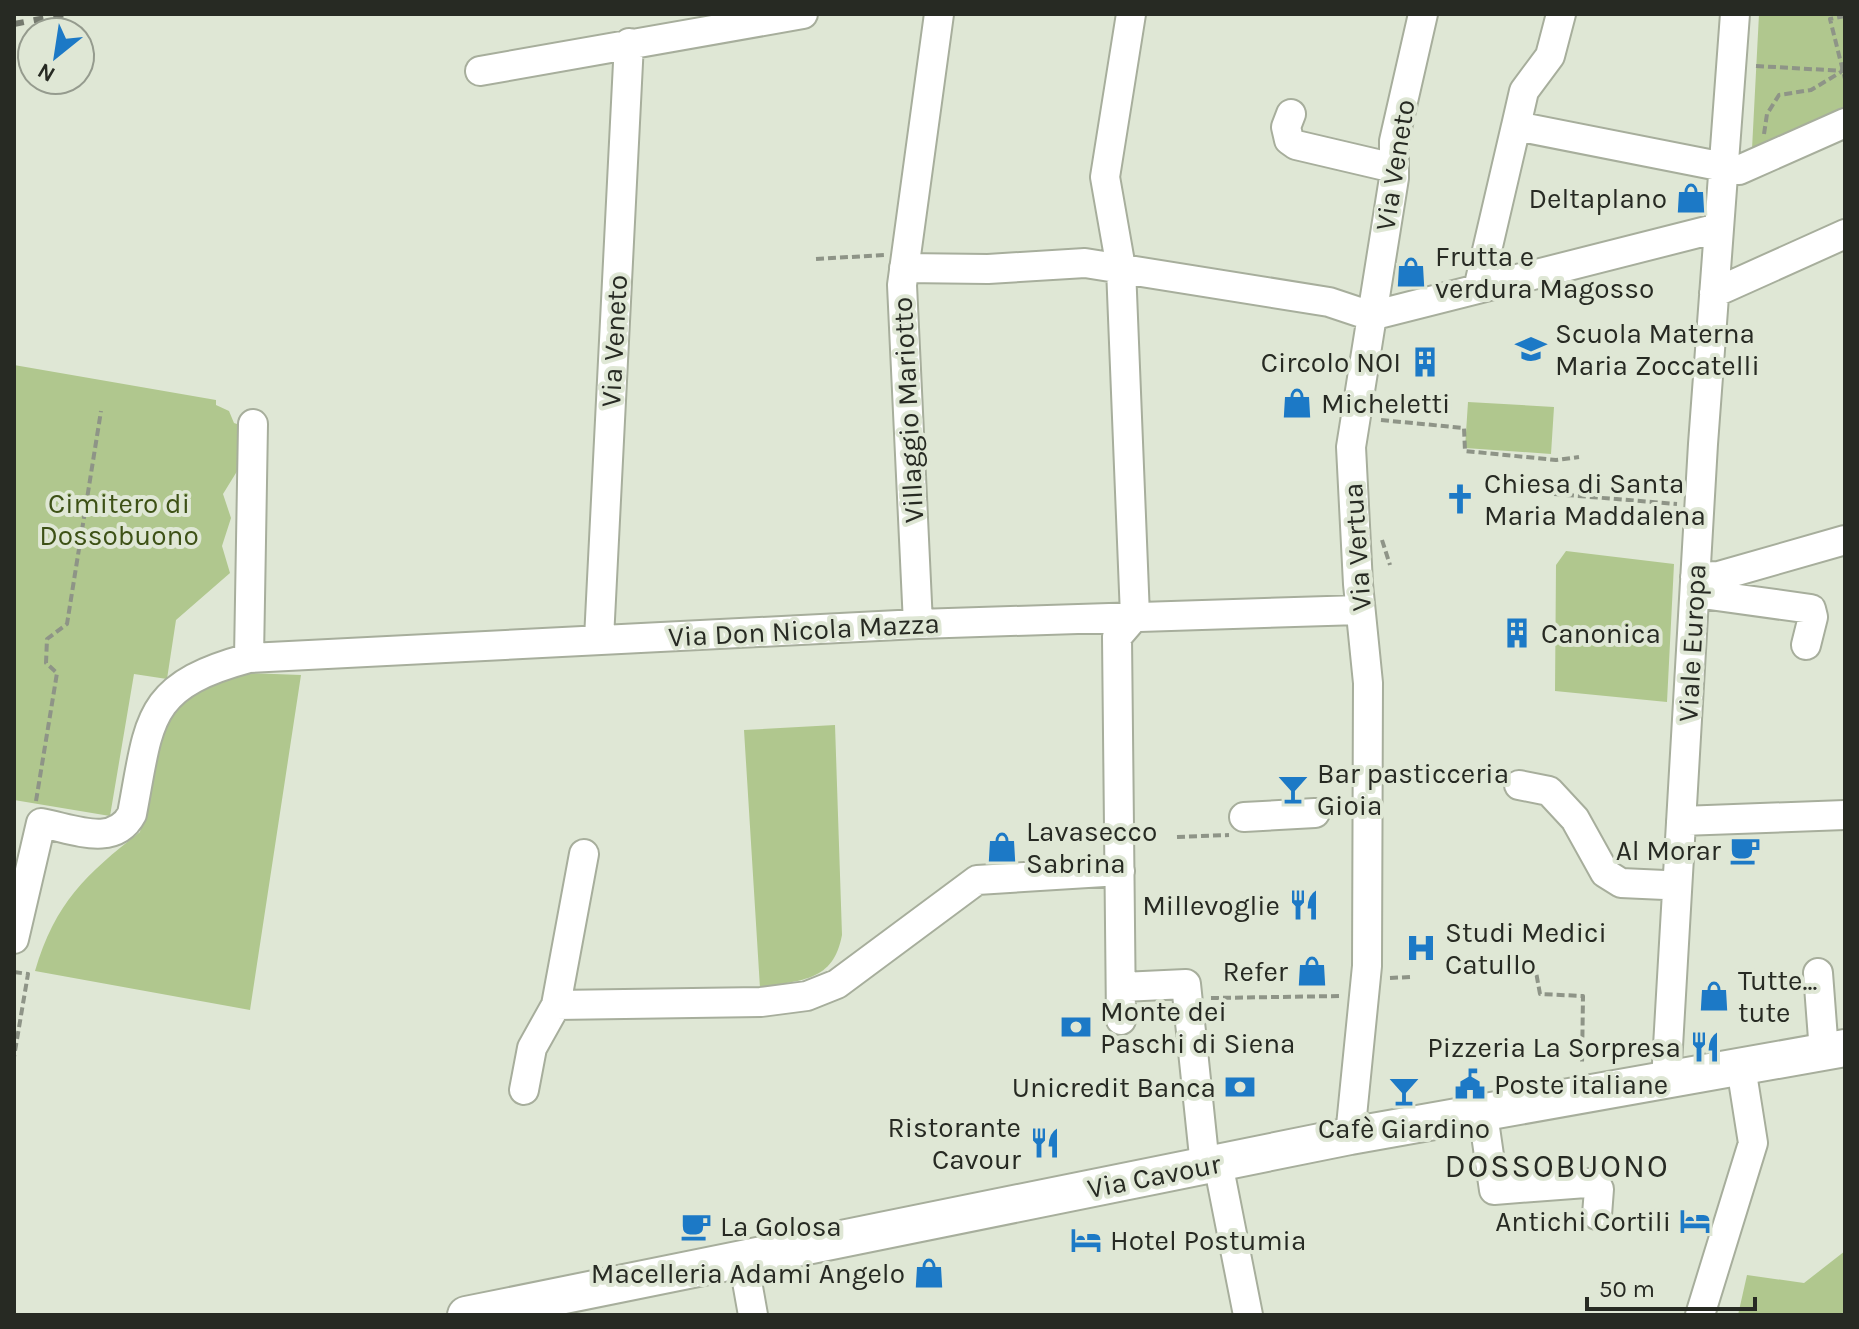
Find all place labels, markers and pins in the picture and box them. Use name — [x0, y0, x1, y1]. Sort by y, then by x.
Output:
shop icon: Deltaplano — [1674, 181, 1708, 215]
place label: Deltaplano — [1529, 182, 1667, 215]
place label: Frutta e verdura Magosso — [1435, 240, 1654, 305]
shop icon: Frutta e verdura Magosso — [1394, 255, 1428, 289]
place label: Scuola Materna Maria Zoccatelli — [1555, 317, 1760, 382]
school or university icon: Scuola Materna Maria Zoccatelli — [1514, 332, 1548, 366]
building icon: Circolo NOI — [1408, 345, 1442, 379]
place label: Circolo NOI — [1261, 346, 1401, 379]
shop icon: Micheletti — [1280, 386, 1314, 420]
place label: Micheletti — [1321, 387, 1450, 420]
place label: Chiesa di Santa Maria Maddalena — [1484, 467, 1706, 532]
church icon: Chiesa di Santa Maria Maddalena — [1443, 482, 1477, 516]
building icon: Canonica — [1500, 616, 1534, 650]
place label: Canonica — [1541, 617, 1661, 650]
place label: Bar pasticceria Gioia — [1317, 757, 1509, 822]
bar icon: Bar pasticceria Gioia — [1276, 772, 1310, 806]
place label: Lavasecco Sabrina — [1026, 815, 1157, 880]
shop icon: Lavasecco Sabrina — [985, 830, 1019, 864]
cafe icon: Al Morar — [1728, 833, 1762, 867]
place label: Al Morar — [1616, 834, 1722, 867]
restaurant icon: Millevoglie — [1287, 888, 1321, 922]
place label: Millevoglie — [1142, 889, 1280, 922]
place label: Studi Medici Catullo — [1445, 916, 1607, 981]
hospital icon: Studi Medici Catullo — [1404, 931, 1438, 965]
shop icon: Refer — [1295, 954, 1329, 988]
place label: Refer — [1222, 955, 1289, 988]
place label: Tutte... tute — [1738, 964, 1817, 1029]
shop icon: Tutte... tute — [1697, 979, 1731, 1013]
place label: Monte dei Paschi di Siena — [1100, 995, 1296, 1060]
bank icon: Monte dei Paschi di Siena — [1059, 1010, 1093, 1044]
restaurant icon: Pizzeria La Sorpresa — [1688, 1030, 1722, 1064]
place label: Pizzeria La Sorpresa — [1427, 1031, 1681, 1064]
public building icon: Poste italiane — [1453, 1067, 1487, 1101]
place label: Poste italiane — [1494, 1068, 1668, 1101]
bank icon: Unicredit Banca — [1223, 1070, 1257, 1104]
place label: Unicredit Banca — [1012, 1071, 1216, 1104]
bar icon: Cafè Giardino — [1387, 1074, 1421, 1108]
place label: Ristorante Cavour — [888, 1111, 1022, 1176]
place label: Cafè Giardino — [1318, 1112, 1490, 1145]
restaurant icon: Ristorante Cavour — [1028, 1126, 1062, 1160]
hotel icon: Antichi Cortili — [1678, 1204, 1712, 1238]
place label: Antichi Cortili — [1495, 1205, 1671, 1238]
cafe icon: La Golosa — [679, 1209, 713, 1243]
place label: La Golosa — [720, 1210, 842, 1243]
hotel icon: Hotel Postumia — [1069, 1223, 1103, 1257]
place label: Hotel Postumia — [1110, 1224, 1306, 1257]
shop icon: Macelleria Adami Angelo — [912, 1256, 946, 1290]
place label: Macelleria Adami Angelo — [591, 1257, 905, 1290]

